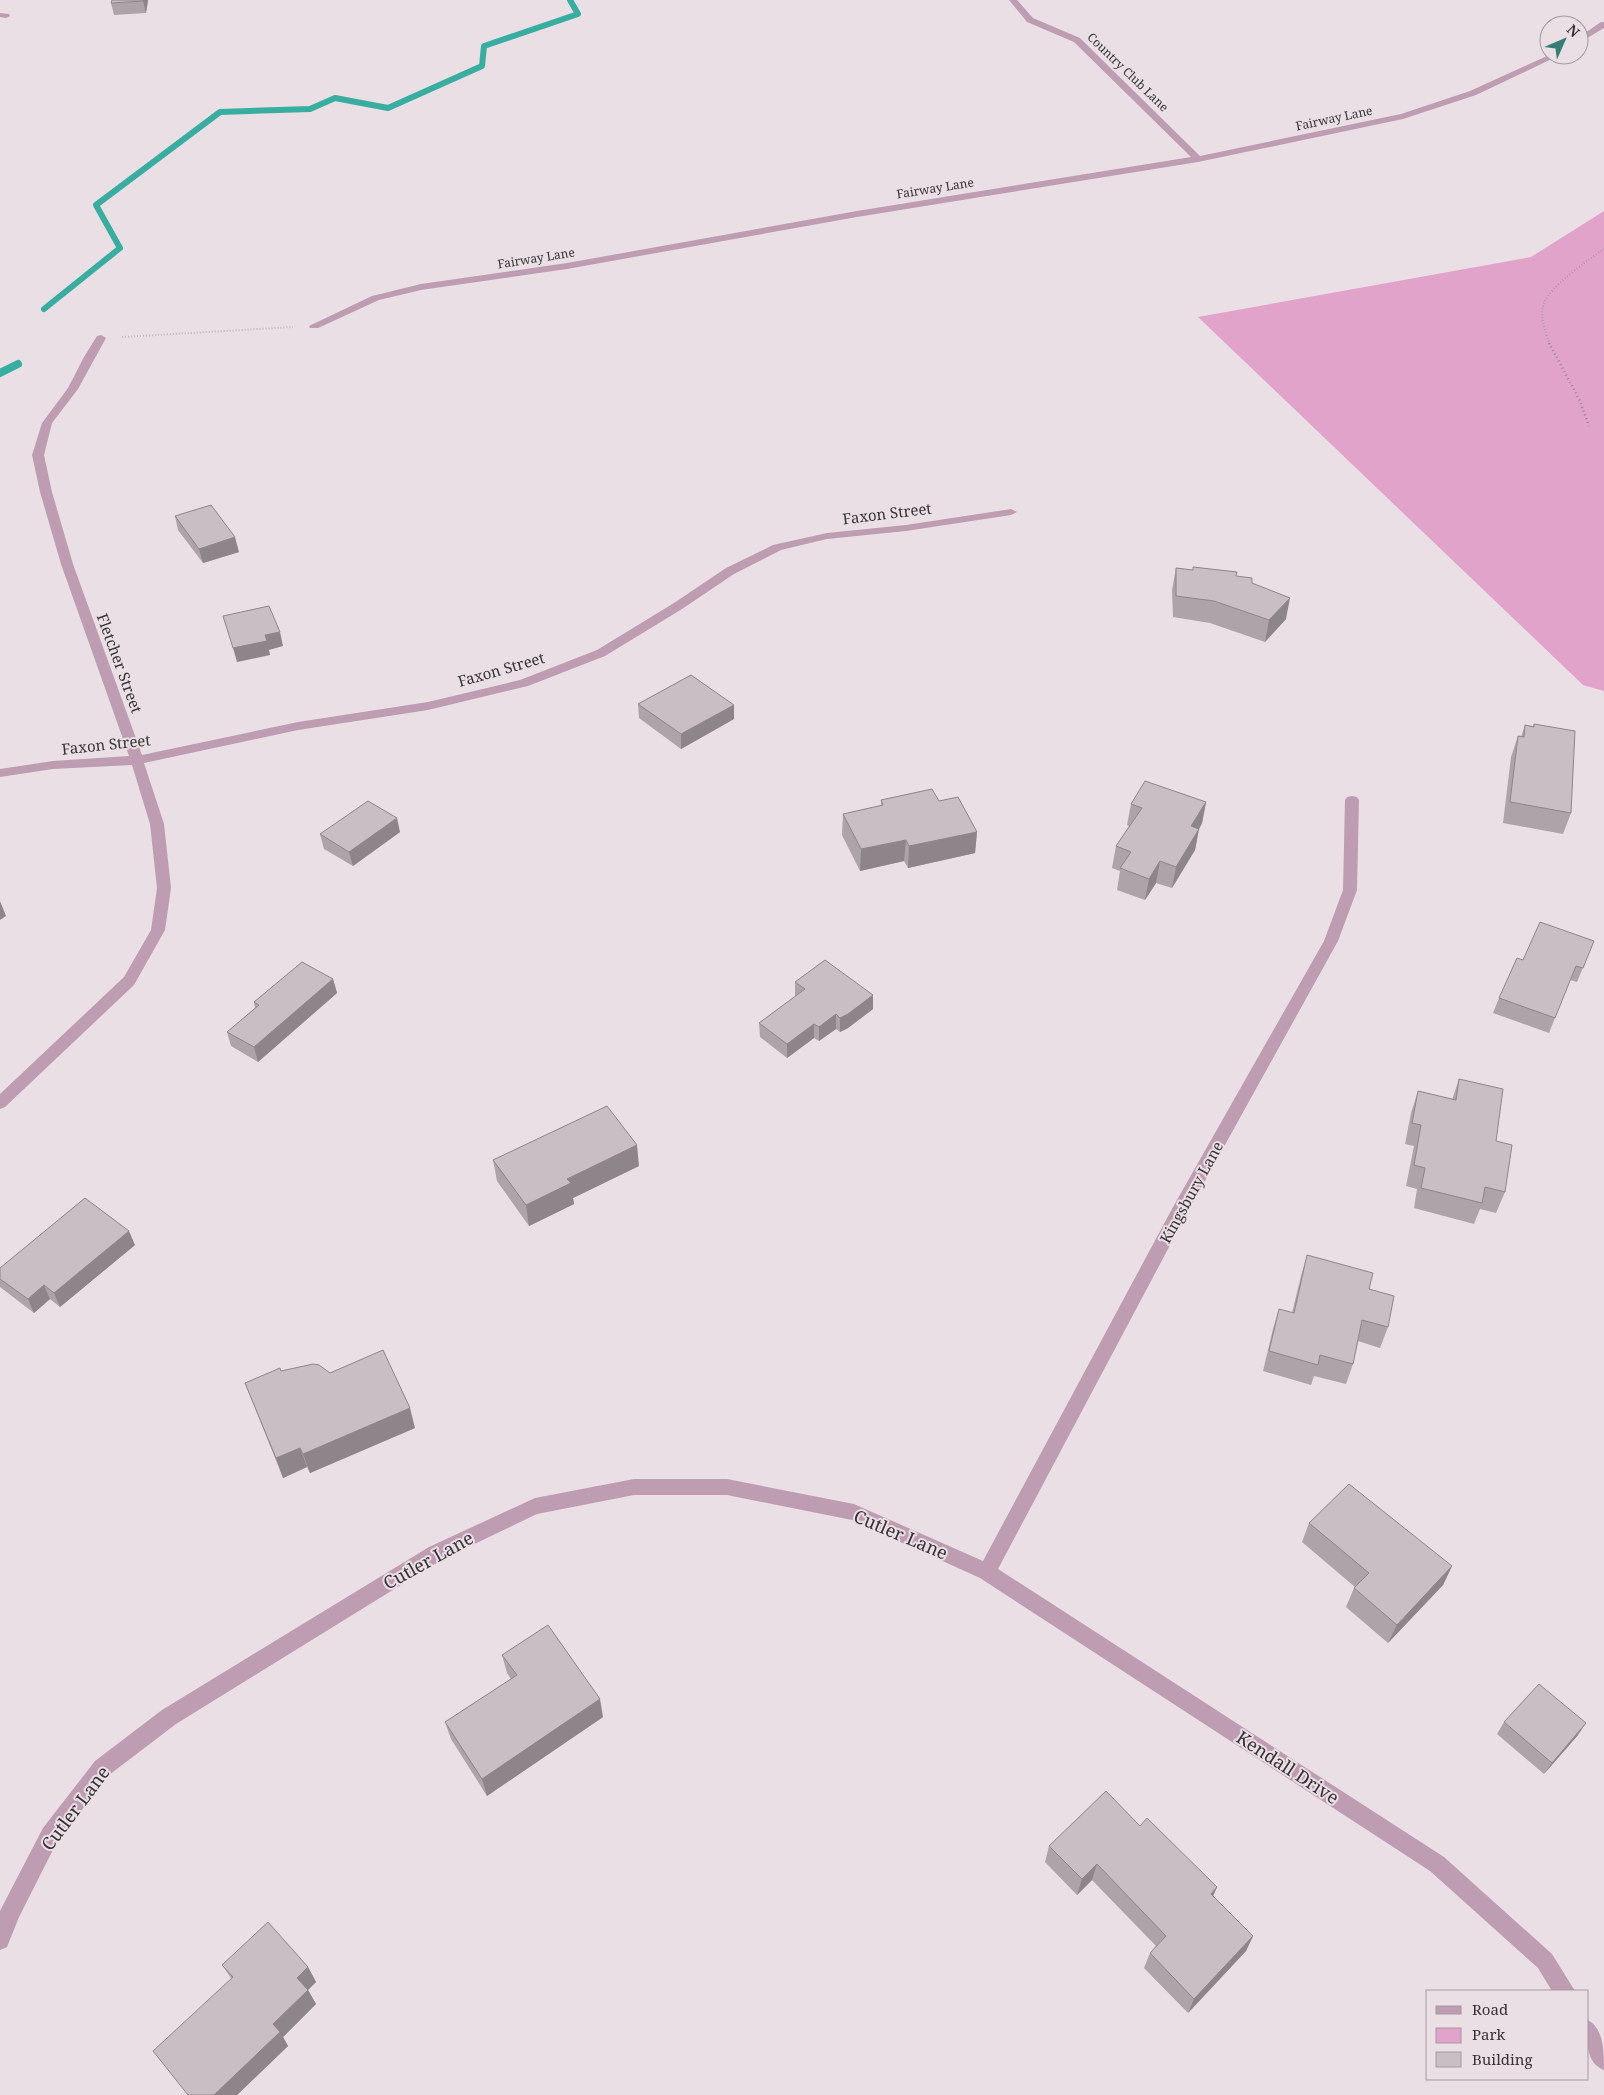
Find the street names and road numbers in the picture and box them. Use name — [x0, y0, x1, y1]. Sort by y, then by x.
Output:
street label: Country Club Lane — [1084, 29, 1172, 115]
street label: Fairway Lane — [1294, 102, 1374, 134]
street label: Fairway Lane — [895, 174, 975, 202]
street label: Fairway Lane — [496, 244, 576, 272]
street label: Faxon Street — [841, 498, 933, 528]
street label: Fletcher Street — [93, 610, 147, 716]
street label: Faxon Street — [455, 647, 547, 691]
street label: Faxon Street — [60, 729, 152, 759]
street label: Kingsbury Lane — [1155, 1138, 1227, 1246]
street label: Cutler Lane — [850, 1503, 952, 1565]
street label: Cutler Lane — [379, 1525, 477, 1595]
street label: Kendall Drive — [1232, 1725, 1344, 1809]
street label: Cutler Lane — [35, 1761, 115, 1855]

